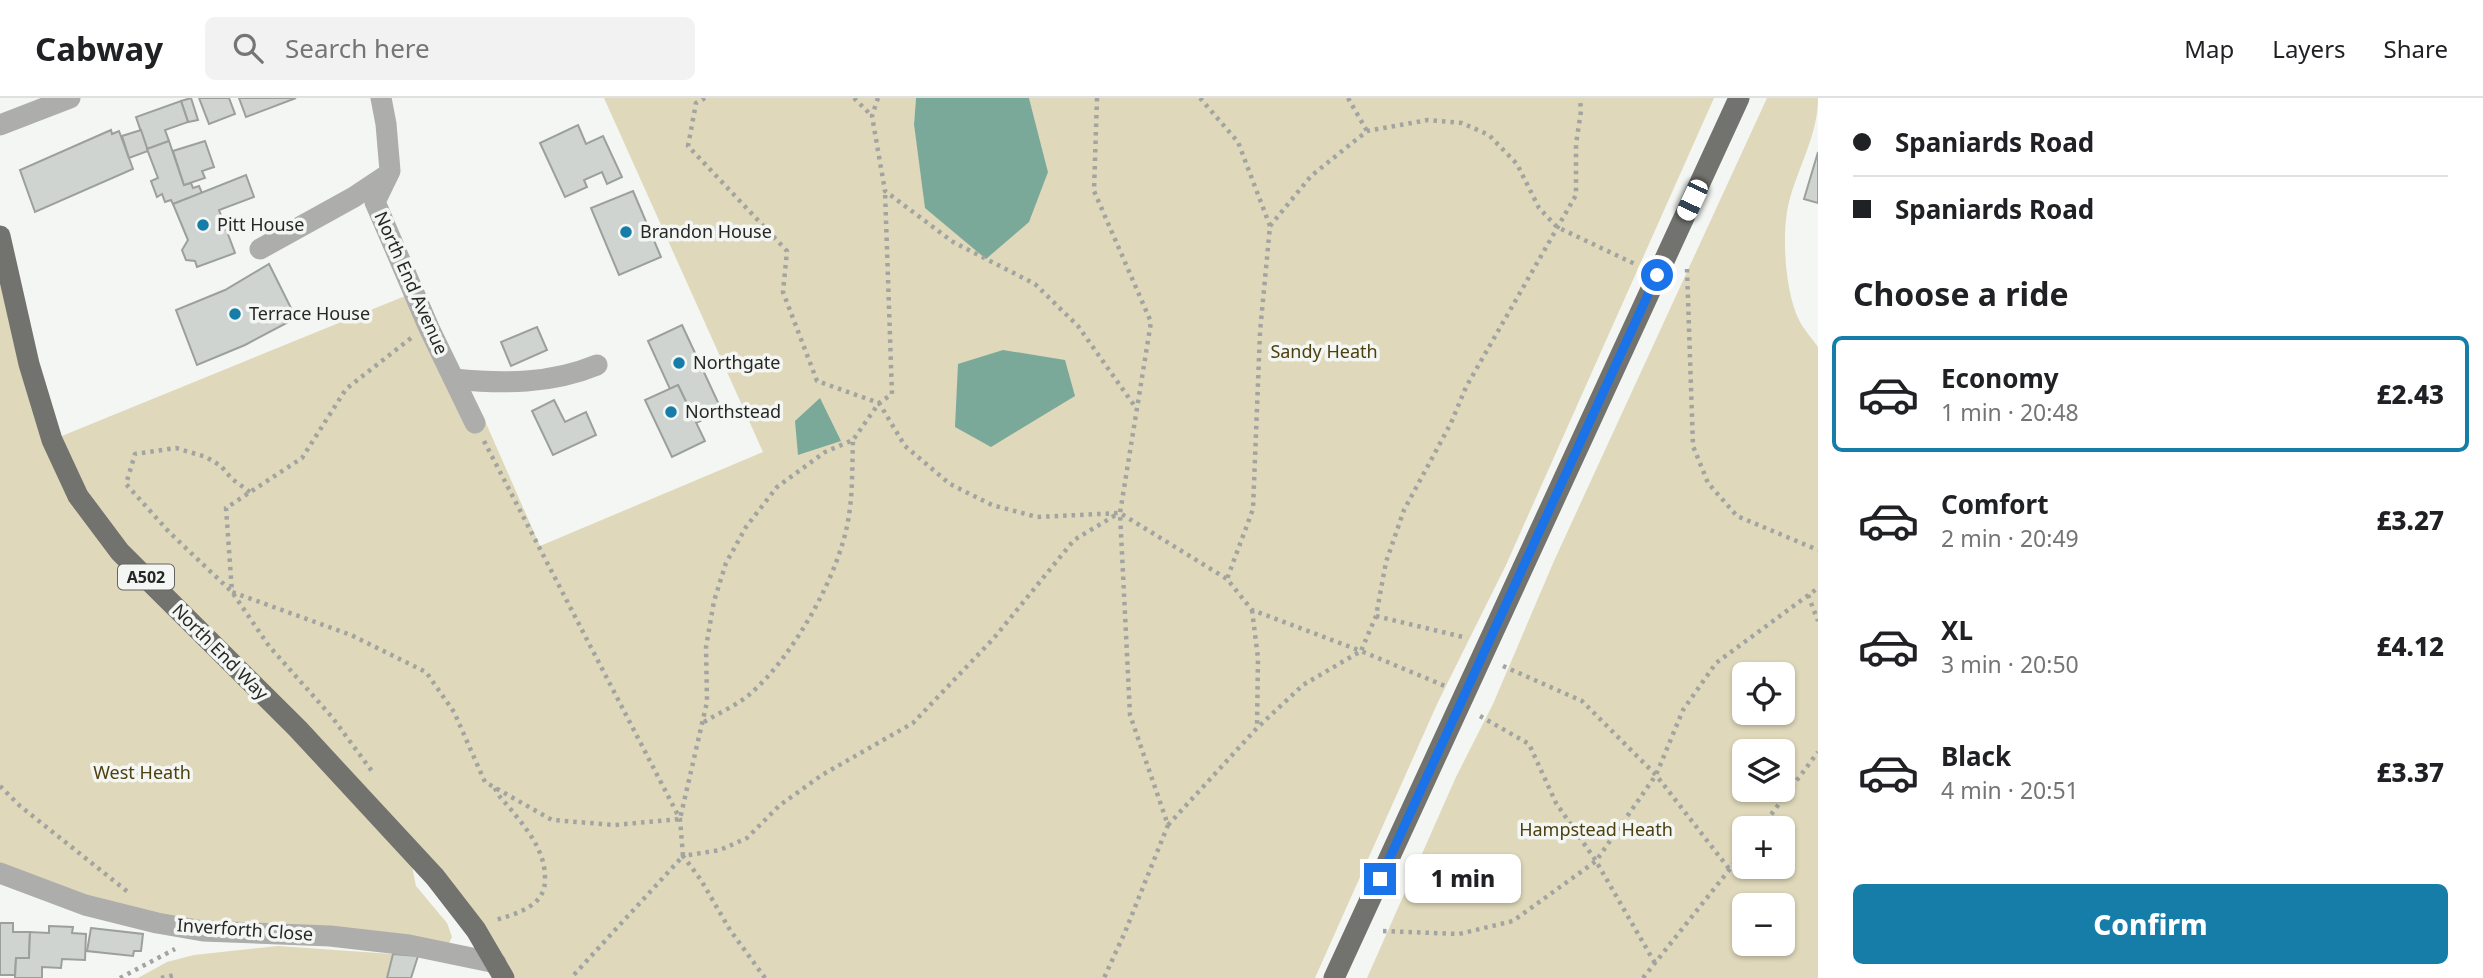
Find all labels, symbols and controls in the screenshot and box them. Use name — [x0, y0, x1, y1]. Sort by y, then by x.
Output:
search box — [205, 17, 695, 80]
text: Cabway — [35, 26, 163, 71]
icon: search — [229, 29, 267, 67]
text: Search here — [285, 30, 430, 66]
text: Map — [2184, 32, 2234, 65]
text: Layers — [2272, 32, 2346, 65]
text: Share — [2384, 32, 2448, 65]
text: Spaniards Road — [1895, 124, 2094, 160]
car — [1674, 177, 1711, 223]
text: Spaniards Road — [1895, 191, 2094, 227]
street label: North End Avenue — [370, 207, 454, 358]
place label: Pitt House — [217, 212, 304, 236]
marker: Pitt House — [195, 217, 211, 233]
place label: Brandon House — [640, 219, 772, 243]
marker: Brandon House — [618, 224, 634, 240]
route start — [1641, 259, 1673, 291]
text: Choose a ride — [1853, 272, 2069, 315]
place label: Terrace House — [249, 301, 370, 325]
marker: Terrace House — [227, 306, 243, 322]
park label: Sandy Heath — [1270, 339, 1378, 363]
place label: Northgate — [693, 350, 780, 374]
marker: Northgate — [671, 355, 687, 371]
text: Economy — [1941, 360, 2059, 396]
icon: car — [1857, 363, 1920, 426]
text: £2.43 — [2376, 376, 2444, 412]
text: 1 min · 20:48 — [1941, 396, 2079, 428]
place label: Northstead — [685, 399, 781, 423]
marker: Northstead — [663, 404, 679, 420]
text: Comfort — [1941, 486, 2049, 522]
icon: car — [1857, 489, 1920, 552]
text: £3.27 — [2376, 502, 2444, 538]
text: 2 min · 20:49 — [1941, 522, 2079, 554]
road number: A502 — [118, 564, 174, 590]
street label: North End Way — [167, 598, 275, 705]
text: XL — [1941, 612, 1973, 648]
icon: car — [1857, 615, 1920, 678]
text: £4.12 — [2376, 628, 2444, 664]
text: 3 min · 20:50 — [1941, 648, 2079, 680]
map controls — [1732, 662, 1795, 956]
button: locate — [1732, 662, 1795, 725]
text: Black — [1941, 738, 2011, 774]
button: layers — [1732, 739, 1795, 802]
icon: car — [1857, 741, 1920, 804]
text: £3.37 — [2376, 754, 2444, 790]
park label: West Heath — [93, 760, 191, 784]
text: 4 min · 20:51 — [1941, 774, 2079, 806]
button: + — [1732, 816, 1795, 879]
park label: Hampstead Heath — [1519, 817, 1673, 841]
callout: 1 min — [1404, 854, 1520, 904]
text: 1 min — [1431, 862, 1495, 894]
route end — [1364, 863, 1396, 895]
button: Confirm — [1853, 884, 2448, 964]
button: − — [1732, 893, 1795, 956]
street label: Inverforth Close — [176, 912, 314, 946]

